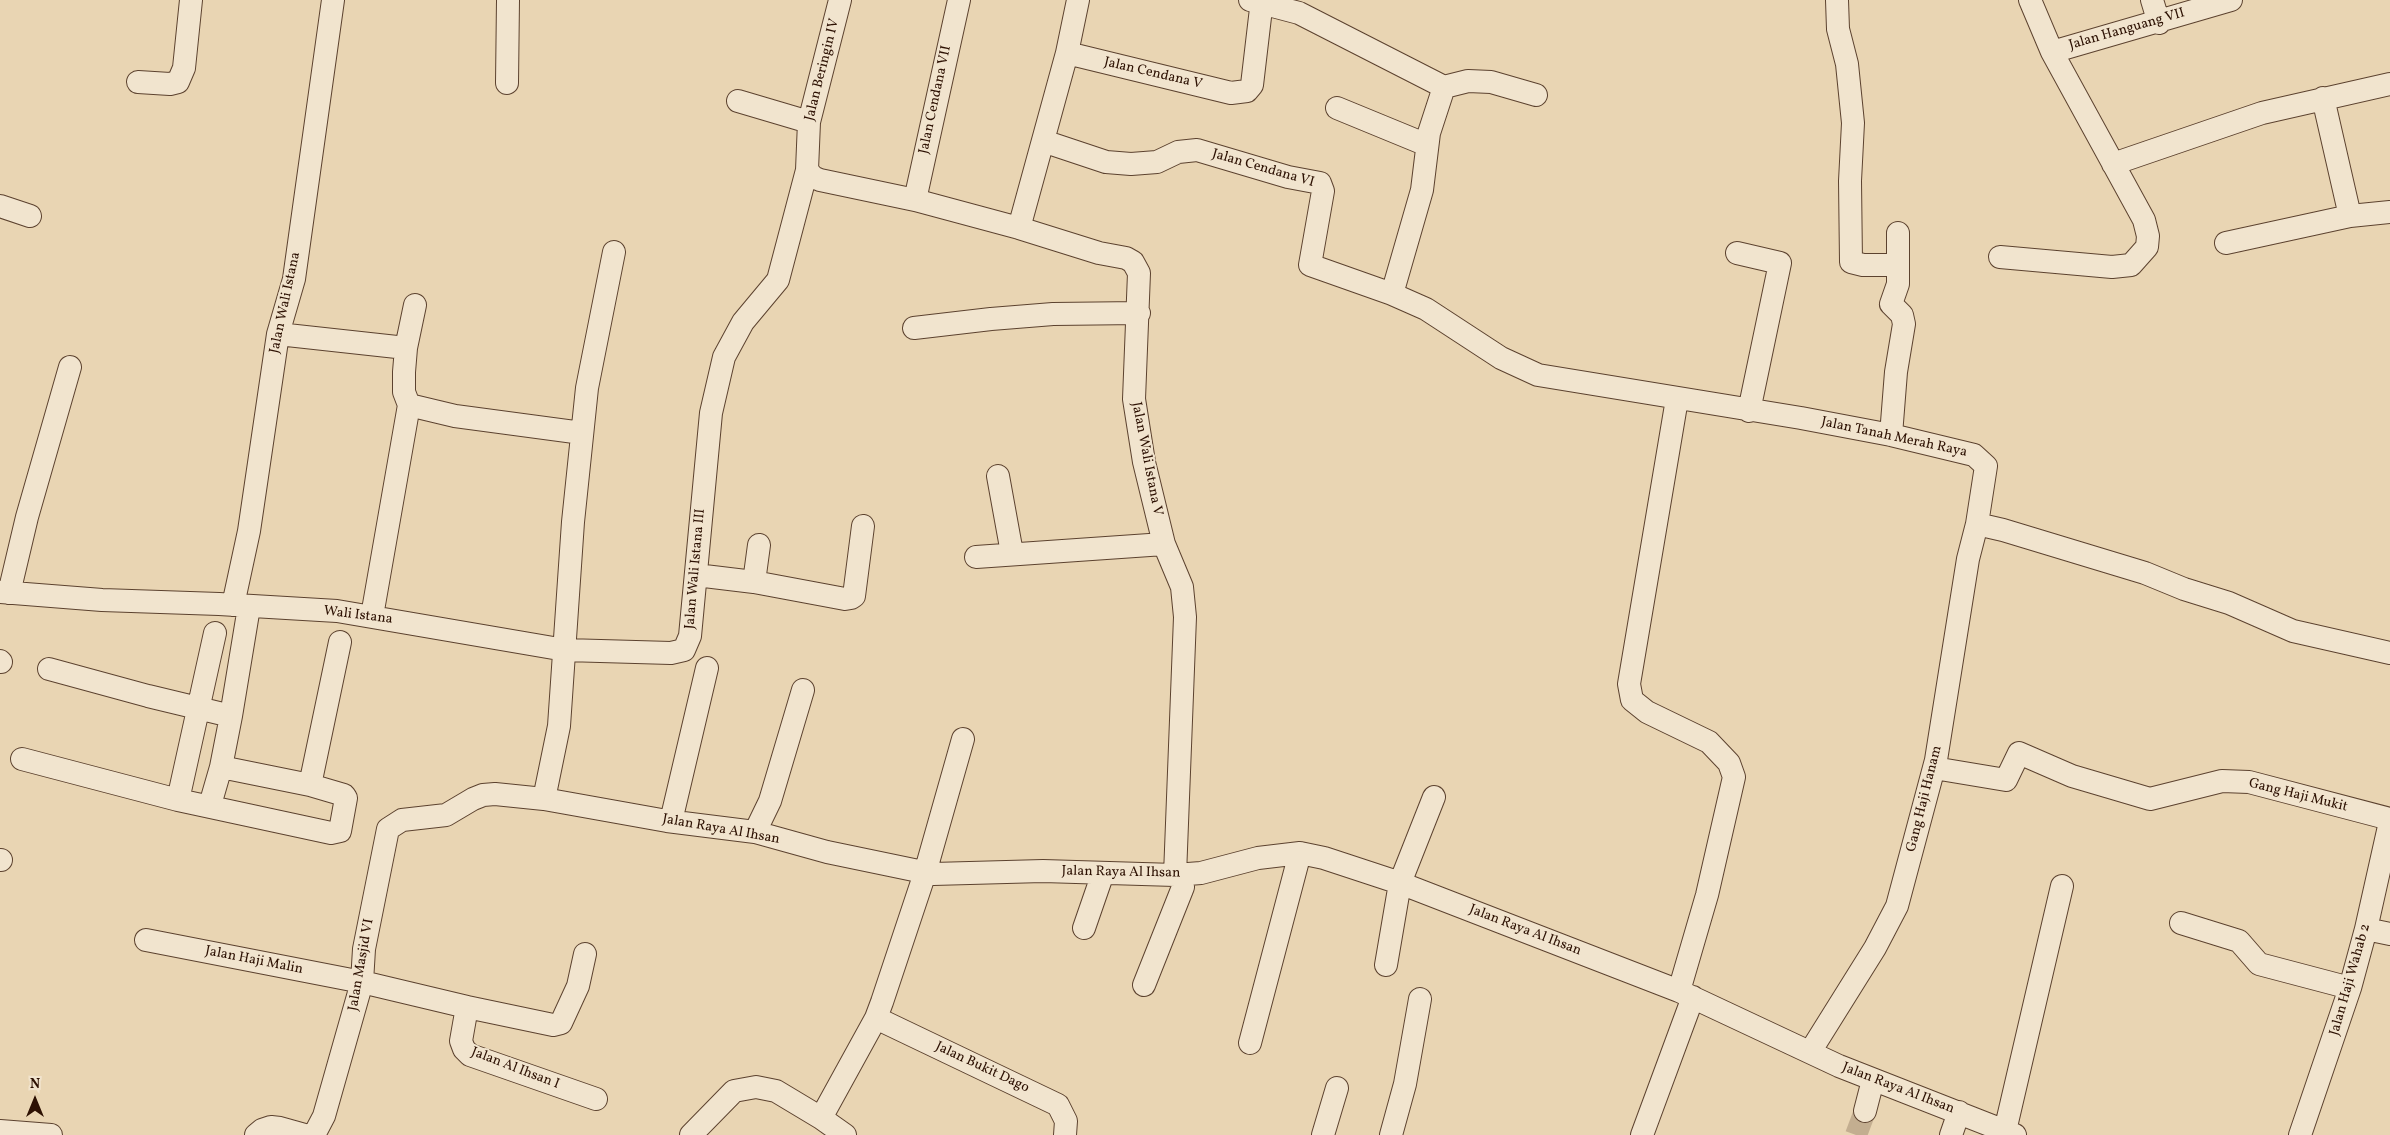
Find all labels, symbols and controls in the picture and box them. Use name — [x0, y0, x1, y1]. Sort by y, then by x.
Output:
street label: Jalan Hanguang VII — [2067, 5, 2187, 55]
street label: Jalan Beringin IV — [802, 17, 844, 123]
street label: Jalan Cendana VII — [916, 44, 956, 156]
street label: Jalan Cendana V — [1102, 54, 1204, 94]
street label: Jalan Cendana VI — [1210, 146, 1316, 192]
street label: Jalan Wali Istana — [267, 251, 305, 355]
street label: Jalan Wali Istana V — [1127, 401, 1165, 517]
street label: Jalan Tanah Merah Raya — [1820, 414, 1968, 462]
street label: Jalan Wali Istana III — [682, 508, 710, 630]
street label: Wali Istana — [323, 603, 393, 629]
street label: Gang Haji Hanam — [1904, 744, 1946, 854]
street label: Gang Haji Mukit — [2247, 776, 2349, 816]
street label: Jalan Raya Al Ihsan — [661, 811, 781, 849]
street label: Jalan Raya Al Ihsan — [1061, 864, 1181, 882]
street label: Jalan Raya Al Ihsan — [1467, 902, 1583, 960]
street label: Jalan Masjid VI — [346, 918, 378, 1012]
street label: Jalan Haji Wahab 2 — [2327, 922, 2375, 1038]
street label: Jalan Haji Malin — [204, 943, 304, 979]
street label: Jalan Bukit Dago — [932, 1039, 1032, 1097]
street label: Jalan Al Ihsan I — [469, 1044, 561, 1094]
street label: Jalan Raya Al Ihsan — [1840, 1060, 1956, 1118]
north arrow — [10, 1075, 60, 1125]
text: N — [30, 1075, 40, 1094]

